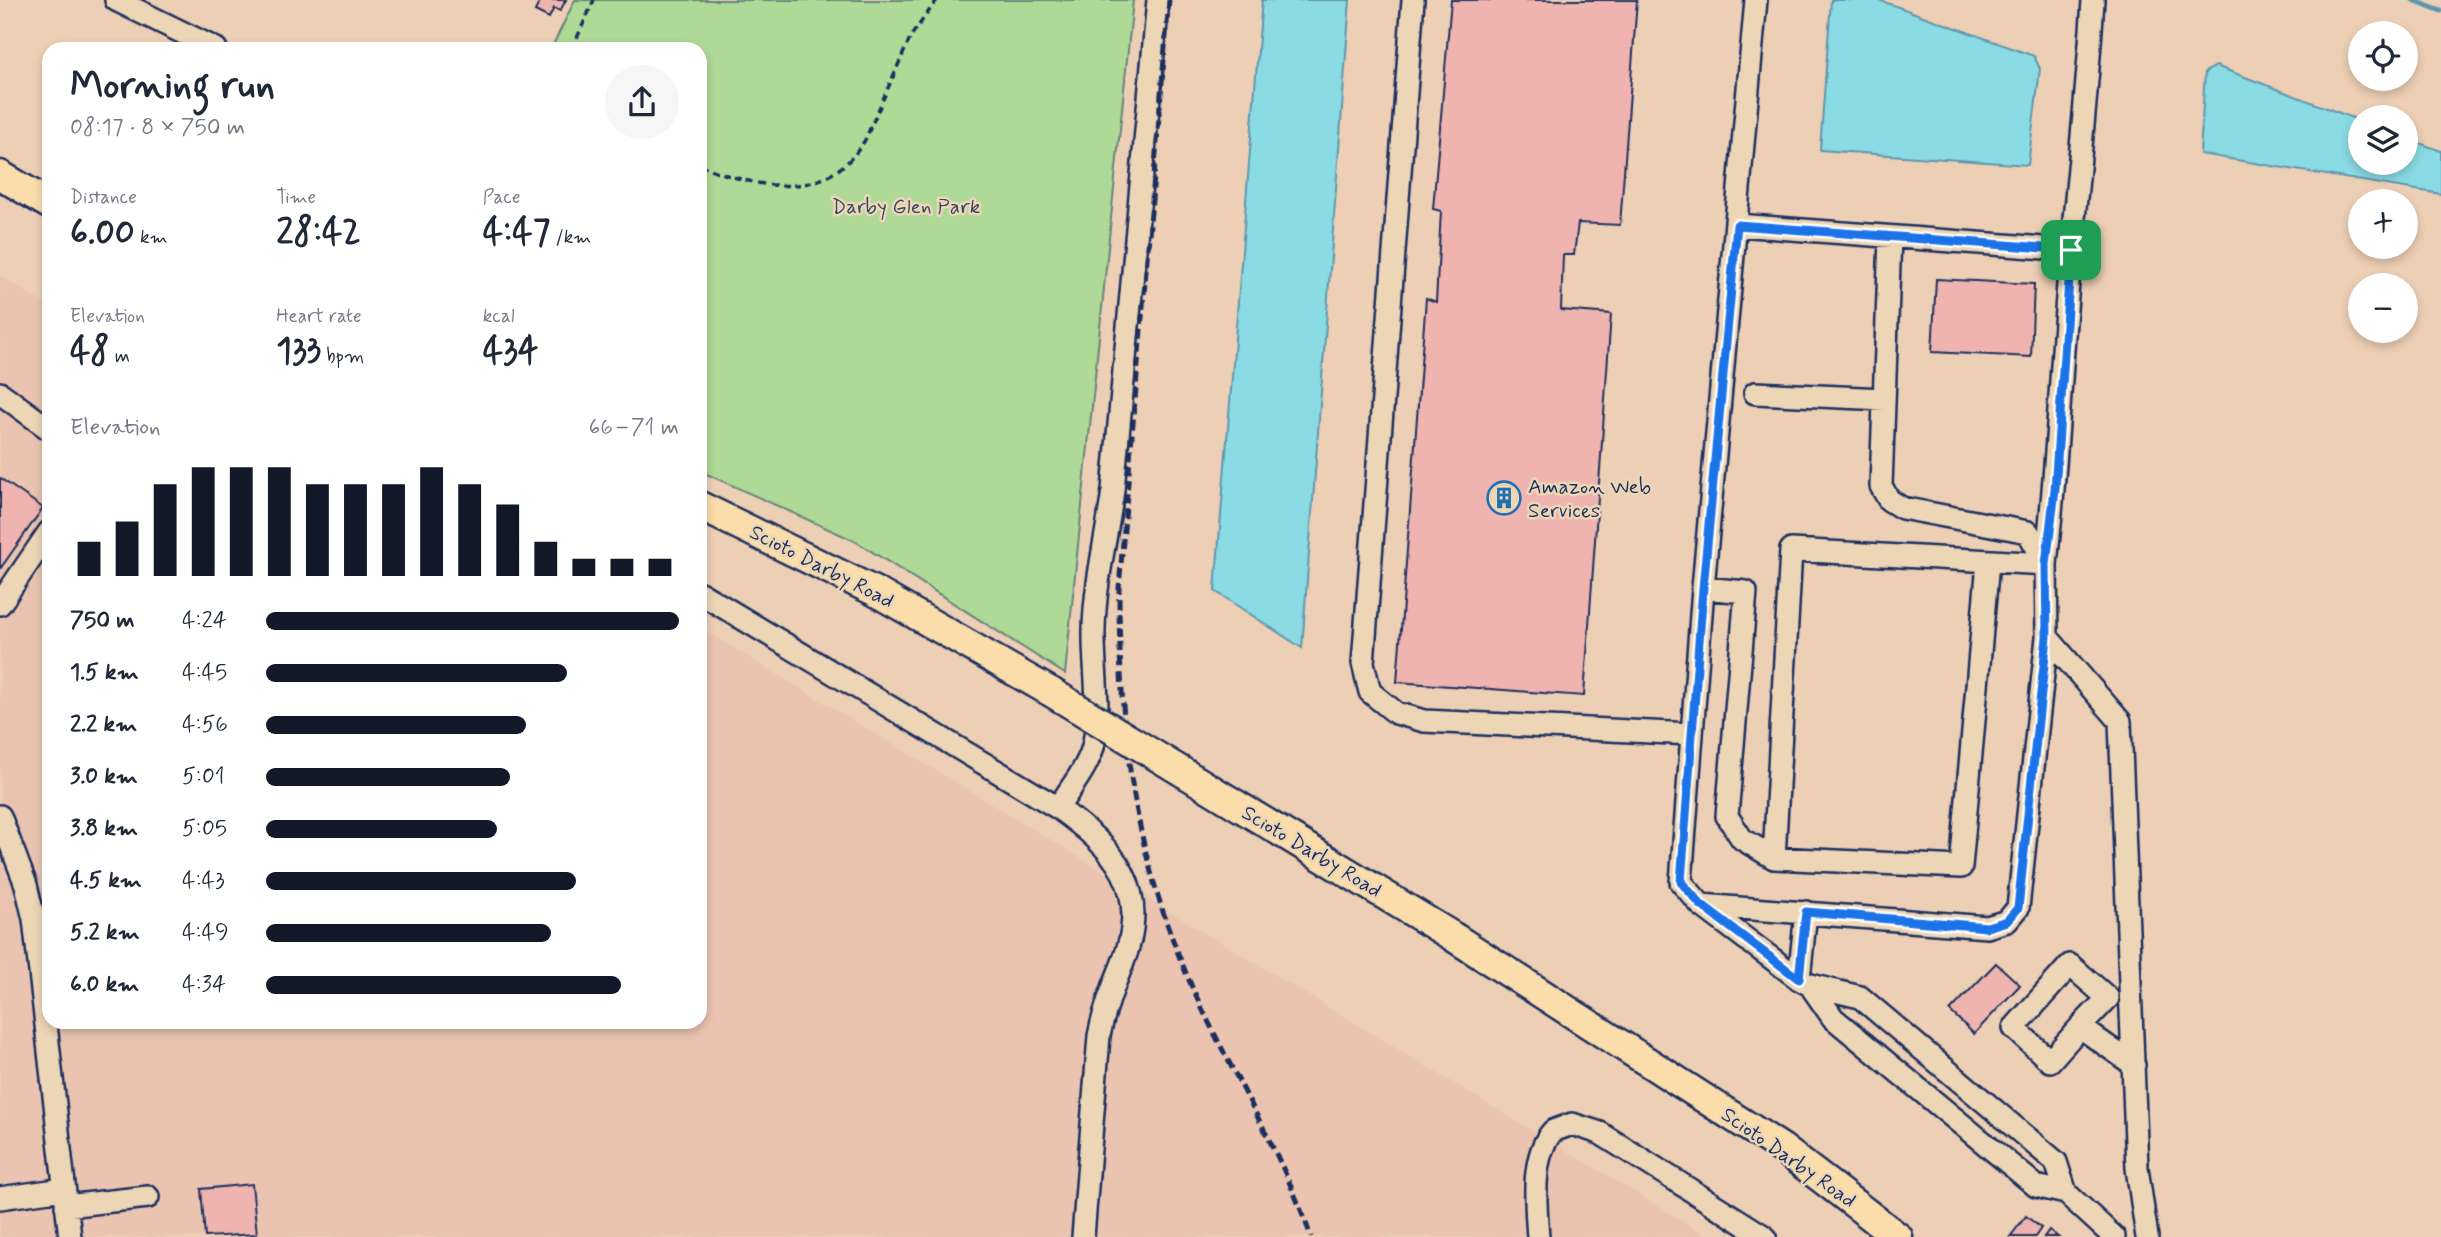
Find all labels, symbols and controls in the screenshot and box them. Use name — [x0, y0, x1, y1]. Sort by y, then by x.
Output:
map controls — [2348, 21, 2418, 343]
button: locate — [2348, 21, 2418, 91]
text: Morning run — [70, 62, 275, 111]
button: share — [605, 65, 679, 139]
button: layers — [2348, 105, 2418, 175]
text: 08:17 · 8 × 750 m — [70, 113, 245, 143]
text: Distance — [70, 185, 137, 210]
text: Time — [276, 185, 316, 210]
text: Pace — [483, 185, 520, 210]
button: + — [2348, 189, 2418, 259]
park label: Darby Glen Park — [832, 193, 981, 221]
text: 6.00 — [70, 210, 135, 256]
text: 28:42 — [276, 210, 361, 256]
text: 4:47 — [483, 210, 550, 256]
pin — [2041, 220, 2101, 280]
text: km — [135, 225, 168, 250]
text: /km — [550, 225, 592, 250]
icon: arrive — [2052, 231, 2090, 269]
button: − — [2348, 273, 2418, 343]
text: Elevation — [70, 304, 145, 329]
text: Heart rate — [276, 304, 362, 329]
text: kcal — [483, 304, 515, 329]
text: 48 — [70, 329, 110, 375]
text: 133 — [276, 329, 321, 375]
text: 434 — [483, 329, 538, 375]
text: m — [110, 344, 130, 369]
text: bpm — [321, 344, 364, 369]
text: Elevation — [70, 413, 161, 443]
text: 66–71 m — [588, 413, 679, 443]
place label: Amazon Web Services — [1528, 473, 1651, 525]
building icon: Amazon Web Services — [1485, 479, 1523, 517]
street label: Scioto Darby Road — [745, 518, 899, 615]
text: 750 m — [70, 606, 135, 636]
text: 4:24 — [182, 606, 227, 636]
text: 1.5 km — [70, 658, 139, 688]
text: 4:45 — [182, 658, 227, 688]
text: 2.2 km — [70, 710, 137, 740]
text: 4:56 — [182, 710, 228, 740]
text: 3.0 km — [70, 762, 138, 792]
text: 5:01 — [182, 762, 225, 792]
street label: Scioto Darby Road — [1236, 799, 1387, 905]
text: 3.8 km — [70, 814, 138, 844]
text: 5:05 — [182, 814, 227, 844]
text: 4.5 km — [70, 866, 142, 896]
text: 4:43 — [182, 866, 225, 896]
text: 5.2 km — [70, 918, 140, 948]
text: 4:49 — [182, 918, 229, 948]
text: 6.0 km — [70, 970, 139, 1000]
text: 4:34 — [182, 970, 226, 1000]
street label: Scioto Darby Road — [1715, 1101, 1861, 1215]

